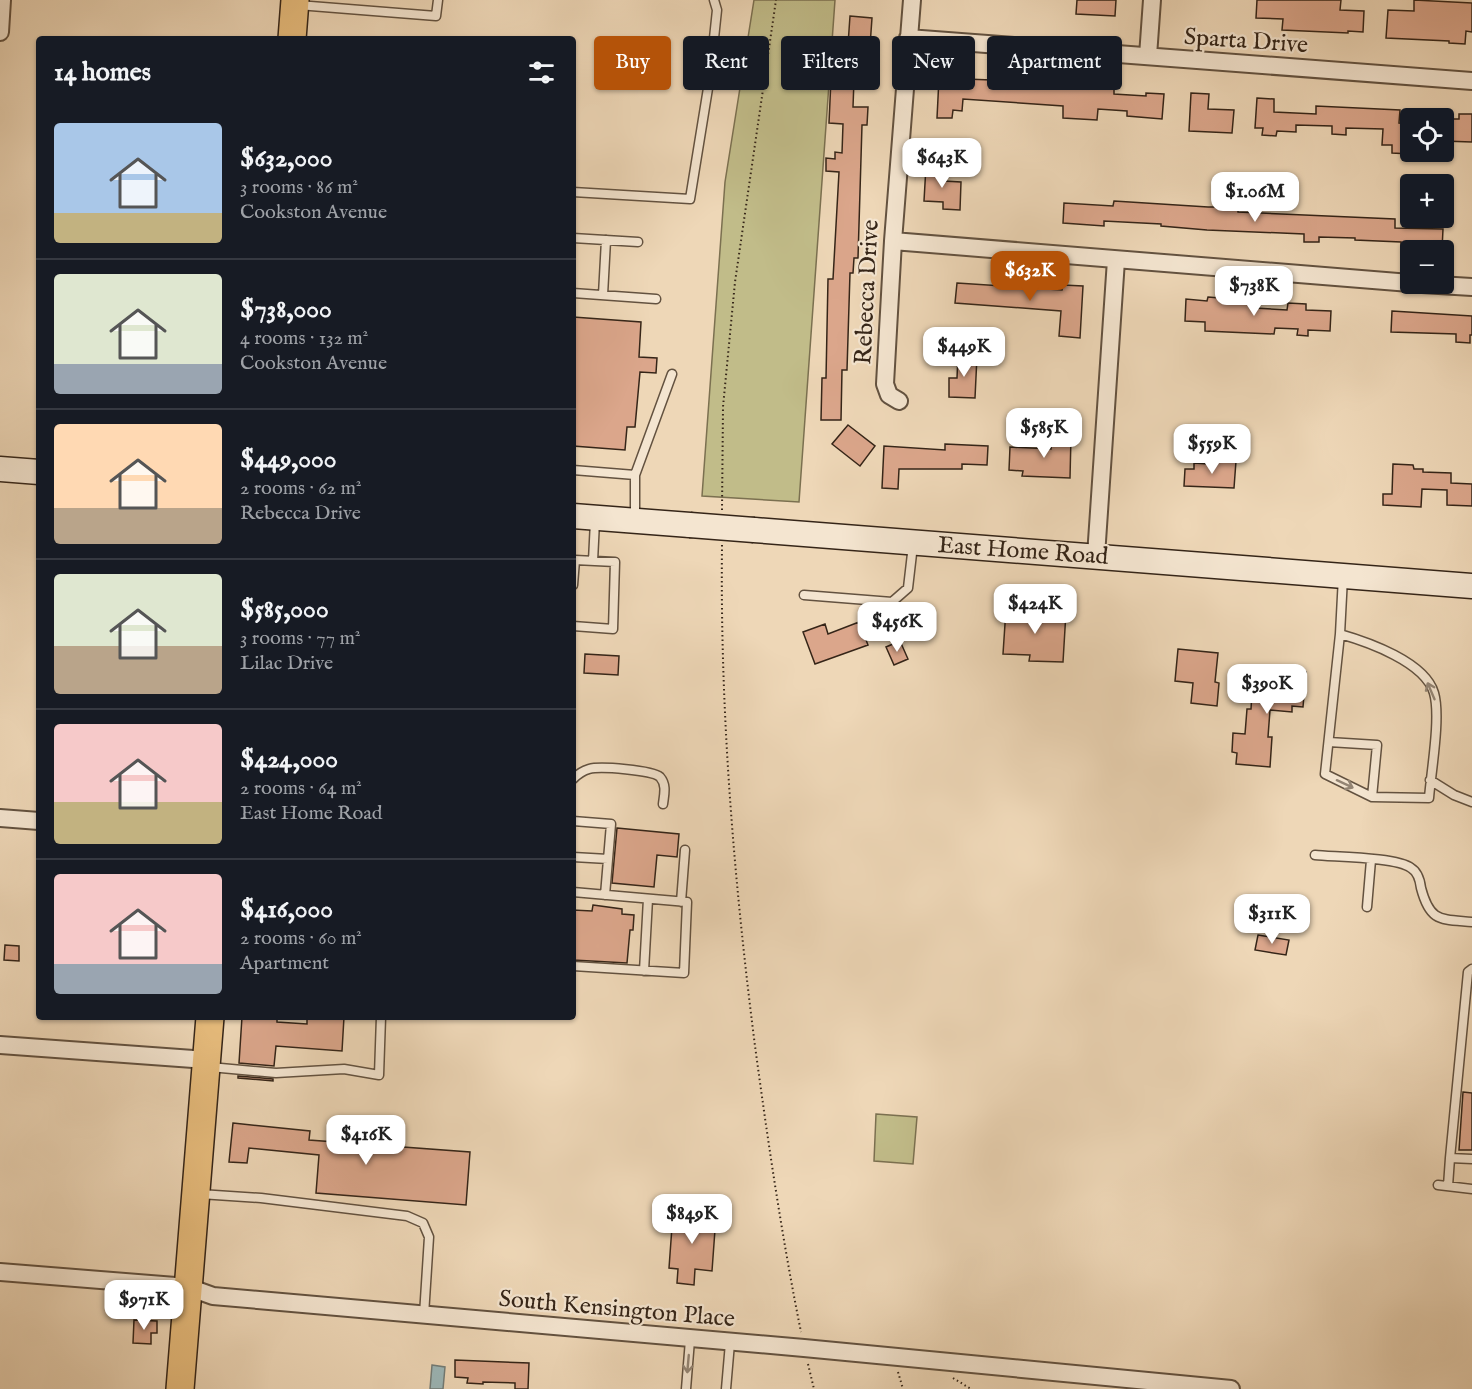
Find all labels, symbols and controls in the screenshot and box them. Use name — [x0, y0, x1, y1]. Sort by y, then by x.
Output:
street label: Sparta Drive — [1183, 22, 1309, 61]
chip: Buy — [594, 36, 671, 90]
chip: Rent — [683, 36, 769, 90]
chip: Filters — [781, 36, 880, 90]
chip: New — [892, 36, 975, 90]
chip: Apartment — [987, 36, 1122, 90]
text: 14 homes — [54, 56, 151, 89]
icon: filters — [525, 56, 558, 89]
map controls — [1400, 108, 1454, 294]
button: locate — [1400, 108, 1454, 162]
pin: $643K — [900, 138, 984, 189]
text: $632,000 — [240, 142, 333, 175]
text: $643K — [916, 145, 968, 170]
icon: home — [102, 147, 174, 219]
pin: $1.06M — [1206, 172, 1304, 223]
button: + — [1400, 174, 1454, 228]
text: 3 rooms · 86 m² — [240, 175, 358, 200]
text: $1.06M — [1225, 179, 1285, 204]
text: Cookston Avenue — [240, 200, 387, 225]
street label: Rebecca Drive — [848, 219, 887, 365]
button: − — [1400, 240, 1454, 294]
pin: $632K — [988, 251, 1072, 302]
text: $632K — [1005, 258, 1055, 283]
pin: $738K — [1212, 266, 1296, 317]
text: $738K — [1229, 273, 1279, 298]
text: $738,000 — [240, 293, 332, 326]
icon: home — [102, 298, 174, 370]
text: 4 rooms · 132 m² — [240, 326, 368, 351]
pin: $449K — [922, 327, 1006, 378]
text: $449K — [937, 334, 991, 359]
text: Cookston Avenue — [240, 351, 387, 376]
pin: $585K — [1002, 408, 1086, 459]
text: $585K — [1020, 415, 1068, 440]
pin: $559K — [1170, 424, 1254, 475]
text: $559K — [1188, 431, 1236, 456]
text: $449,000 — [240, 443, 336, 476]
icon: home — [102, 448, 174, 520]
text: 2 rooms · 62 m² — [240, 476, 362, 501]
text: Rebecca Drive — [240, 501, 361, 526]
street label: East Home Road — [936, 530, 1109, 573]
pin: $424K — [993, 584, 1077, 635]
text: $424K — [1008, 591, 1062, 616]
text: $585,000 — [240, 593, 329, 626]
icon: home — [102, 598, 174, 670]
pin: $456K — [855, 602, 939, 653]
text: $456K — [872, 609, 922, 634]
text: 3 rooms · 77 m² — [240, 626, 360, 651]
text: Lilac Drive — [240, 651, 333, 676]
pin: $390K — [1225, 664, 1309, 715]
text: $390K — [1241, 671, 1293, 696]
one-way arrow — [1425, 682, 1436, 700]
text: $424,000 — [240, 743, 338, 776]
icon: home — [102, 748, 174, 820]
text: 2 rooms · 64 m² — [240, 776, 362, 801]
one-way arrow — [1336, 778, 1354, 790]
text: East Home Road — [240, 801, 383, 826]
text: $416,000 — [240, 893, 333, 926]
pin: $311K — [1230, 894, 1314, 945]
icon: home — [102, 898, 174, 970]
text: $311K — [1248, 901, 1296, 926]
text: 2 rooms · 60 m² — [240, 926, 362, 951]
text: Apartment — [240, 951, 329, 976]
pin: $416K — [324, 1115, 408, 1166]
text: $416K — [340, 1122, 392, 1147]
pin: $849K — [650, 1194, 734, 1245]
text: $849K — [666, 1201, 718, 1226]
pin: $971K — [102, 1280, 186, 1331]
street label: South Kensington Place — [498, 1284, 736, 1335]
text: $971K — [118, 1287, 170, 1312]
one-way arrow — [682, 1354, 693, 1374]

